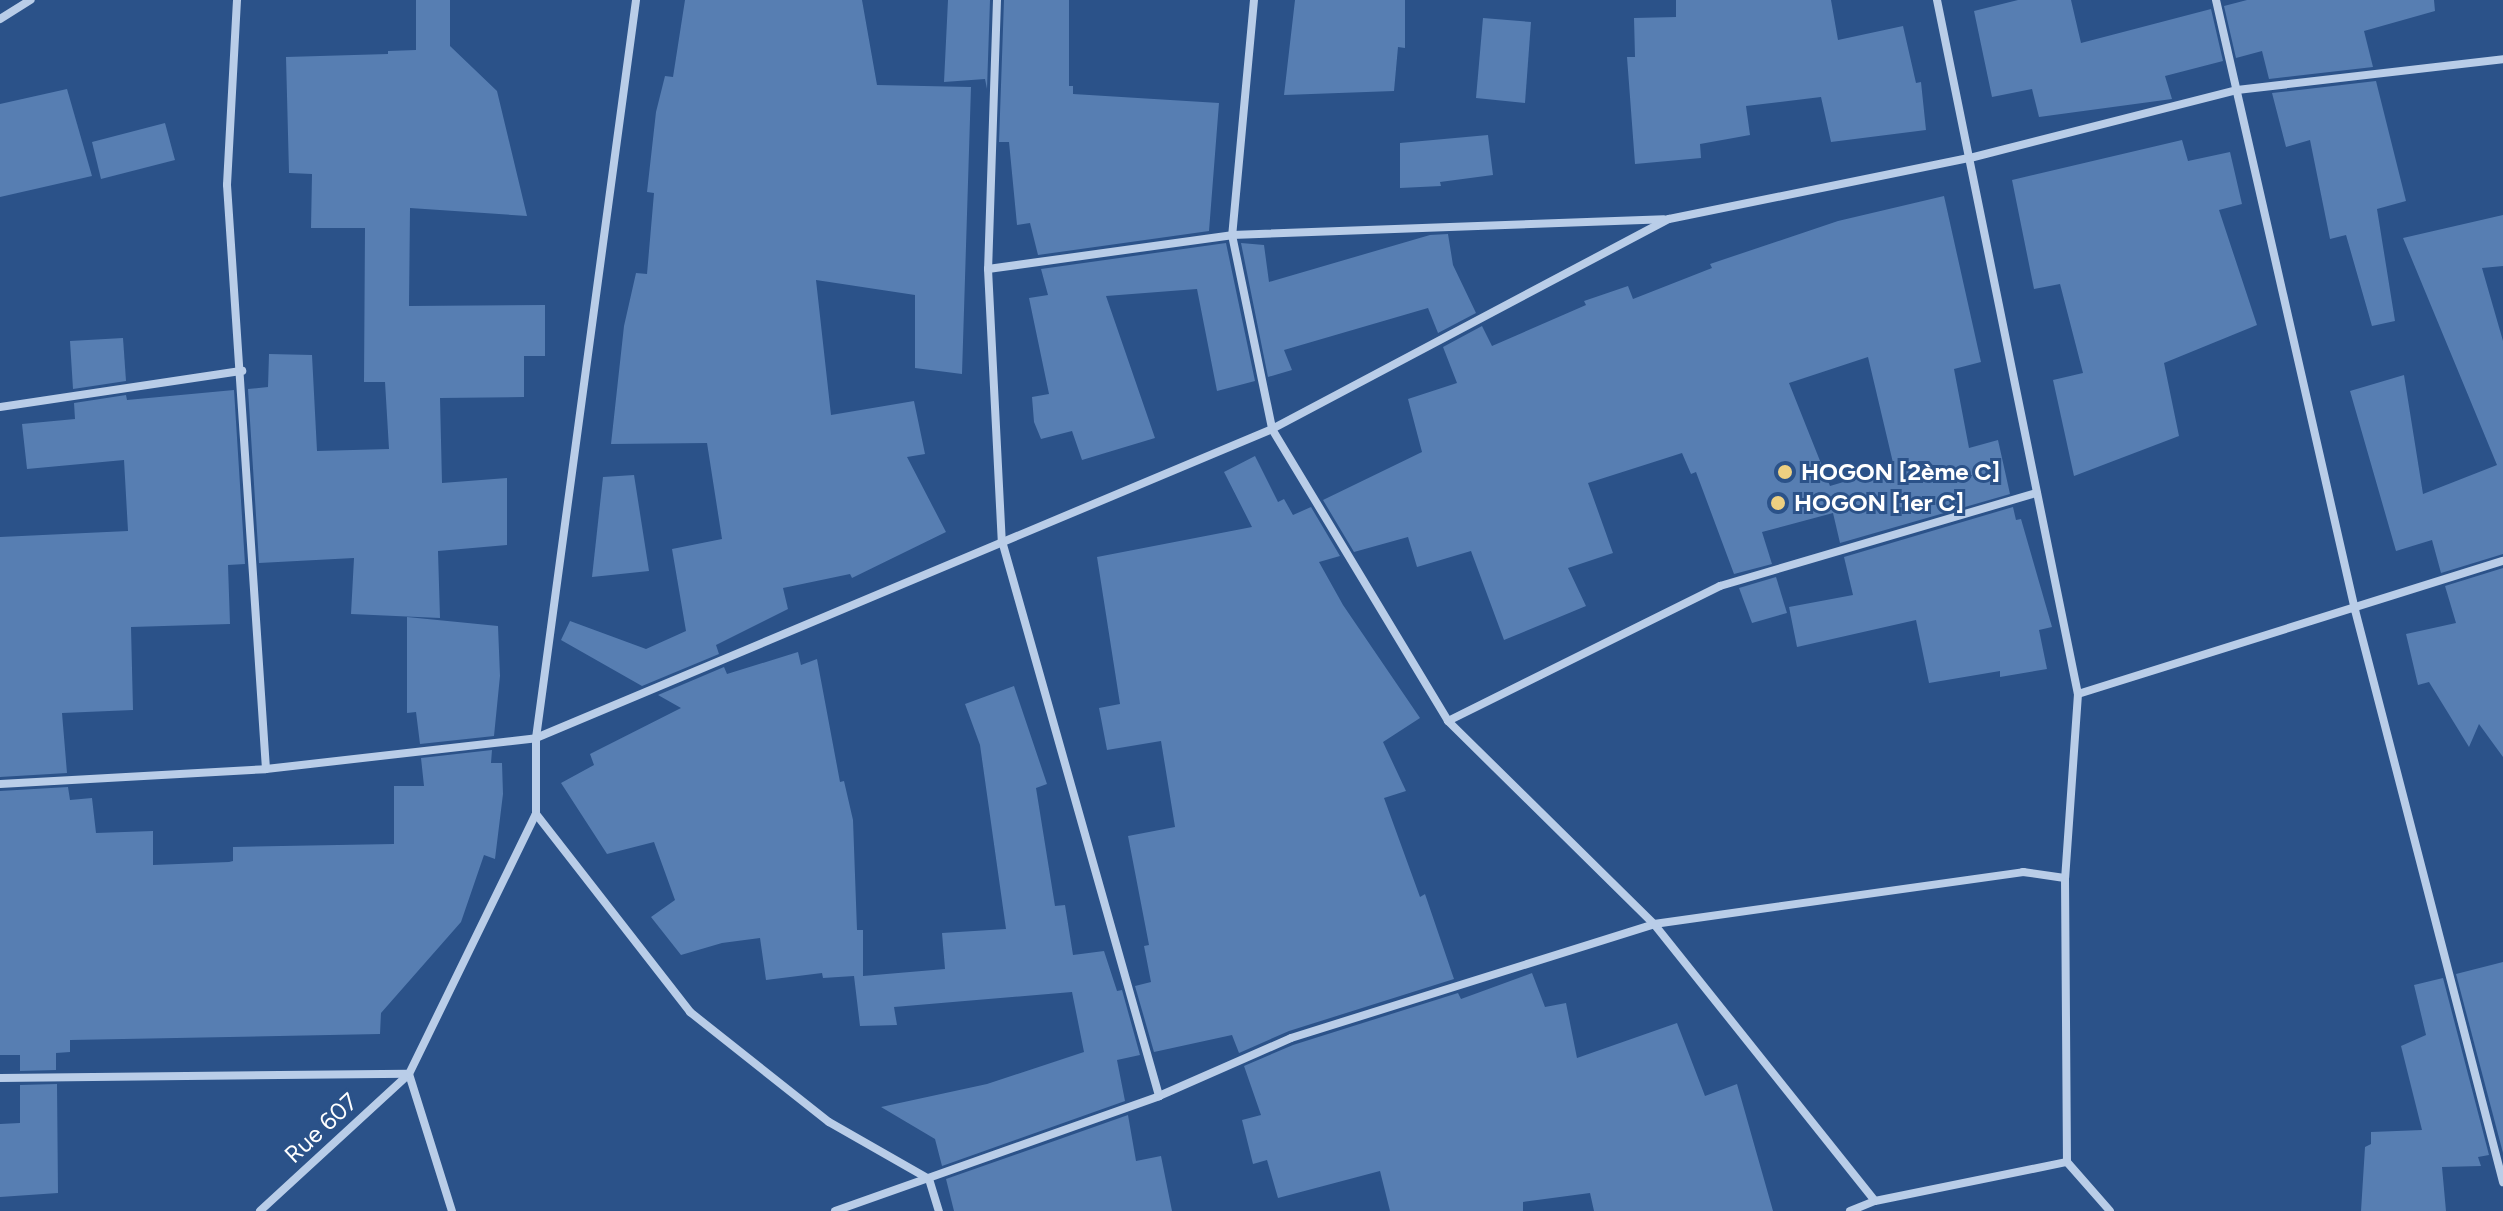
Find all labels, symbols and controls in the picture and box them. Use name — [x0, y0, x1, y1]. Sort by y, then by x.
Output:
place label: HOGON [2ème C] — [1801, 458, 2000, 486]
marker: HOGON [2ème C] — [1776, 463, 1794, 481]
place label: HOGON [1er C] — [1794, 489, 1964, 517]
marker: HOGON [1er C] — [1769, 494, 1787, 512]
street label: Rue 607 — [279, 1087, 363, 1169]

